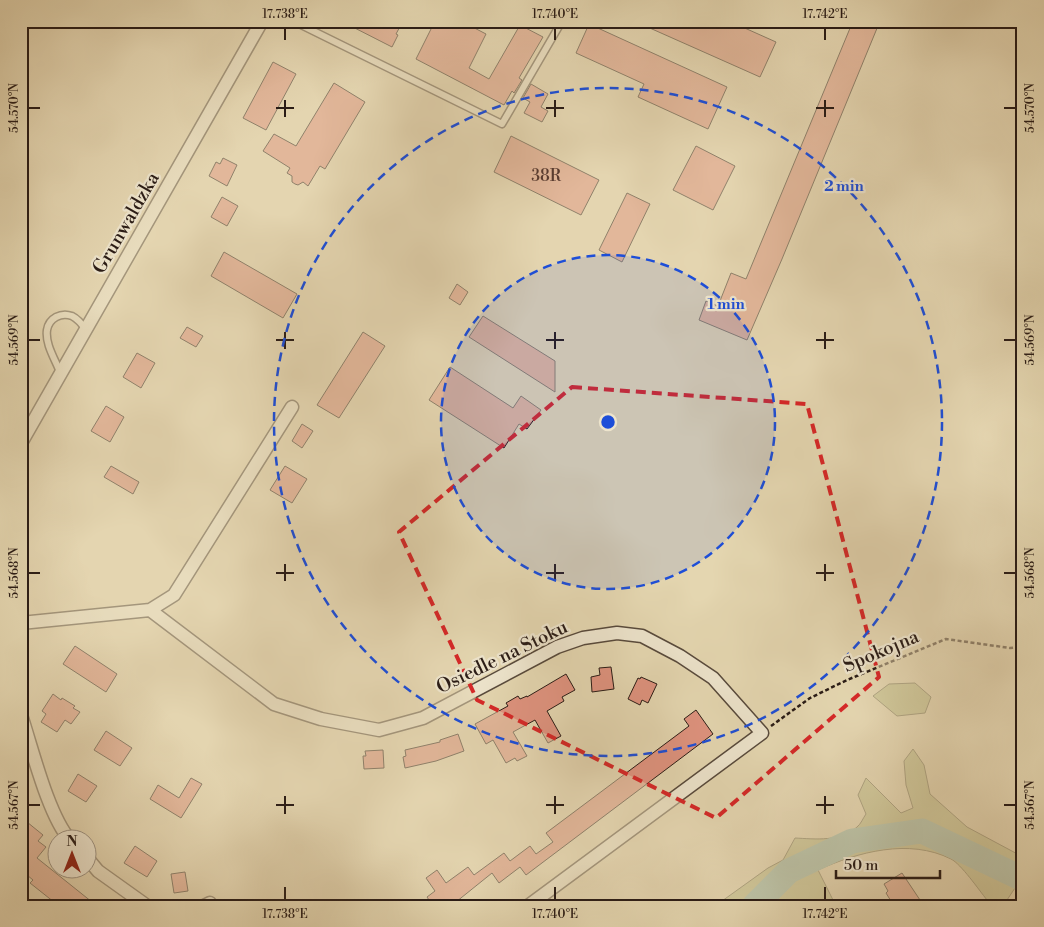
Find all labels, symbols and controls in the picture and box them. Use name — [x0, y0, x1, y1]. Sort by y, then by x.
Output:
text: 17.738°E — [262, 7, 308, 22]
text: 17.740°E — [532, 7, 578, 22]
text: 17.742°E — [803, 7, 847, 22]
text: 54.570°N — [7, 83, 22, 133]
text: 54.570°N — [1023, 83, 1038, 133]
house number: 38R — [531, 166, 562, 186]
street label: Grunwaldzka — [87, 168, 165, 278]
text: 2 min — [824, 177, 864, 196]
text: 1 min — [707, 295, 745, 314]
text: 54.569°N — [7, 314, 22, 366]
text: 54.569°N — [1023, 314, 1038, 366]
centre of rings — [599, 413, 617, 431]
text: 54.568°N — [7, 547, 22, 599]
text: 54.568°N — [1023, 547, 1038, 599]
street label: Osiedle na Stoku — [432, 615, 572, 699]
street label: Spokojna — [839, 624, 923, 678]
text: 54.567°N — [7, 780, 22, 830]
text: 54.567°N — [1023, 780, 1038, 830]
north arrow — [48, 830, 98, 880]
text: N — [66, 833, 78, 851]
scale bar — [836, 847, 940, 879]
text: 50 m — [844, 856, 878, 875]
text: 17.738°E — [262, 907, 308, 922]
text: 17.740°E — [532, 907, 578, 922]
text: 17.742°E — [803, 907, 847, 922]

